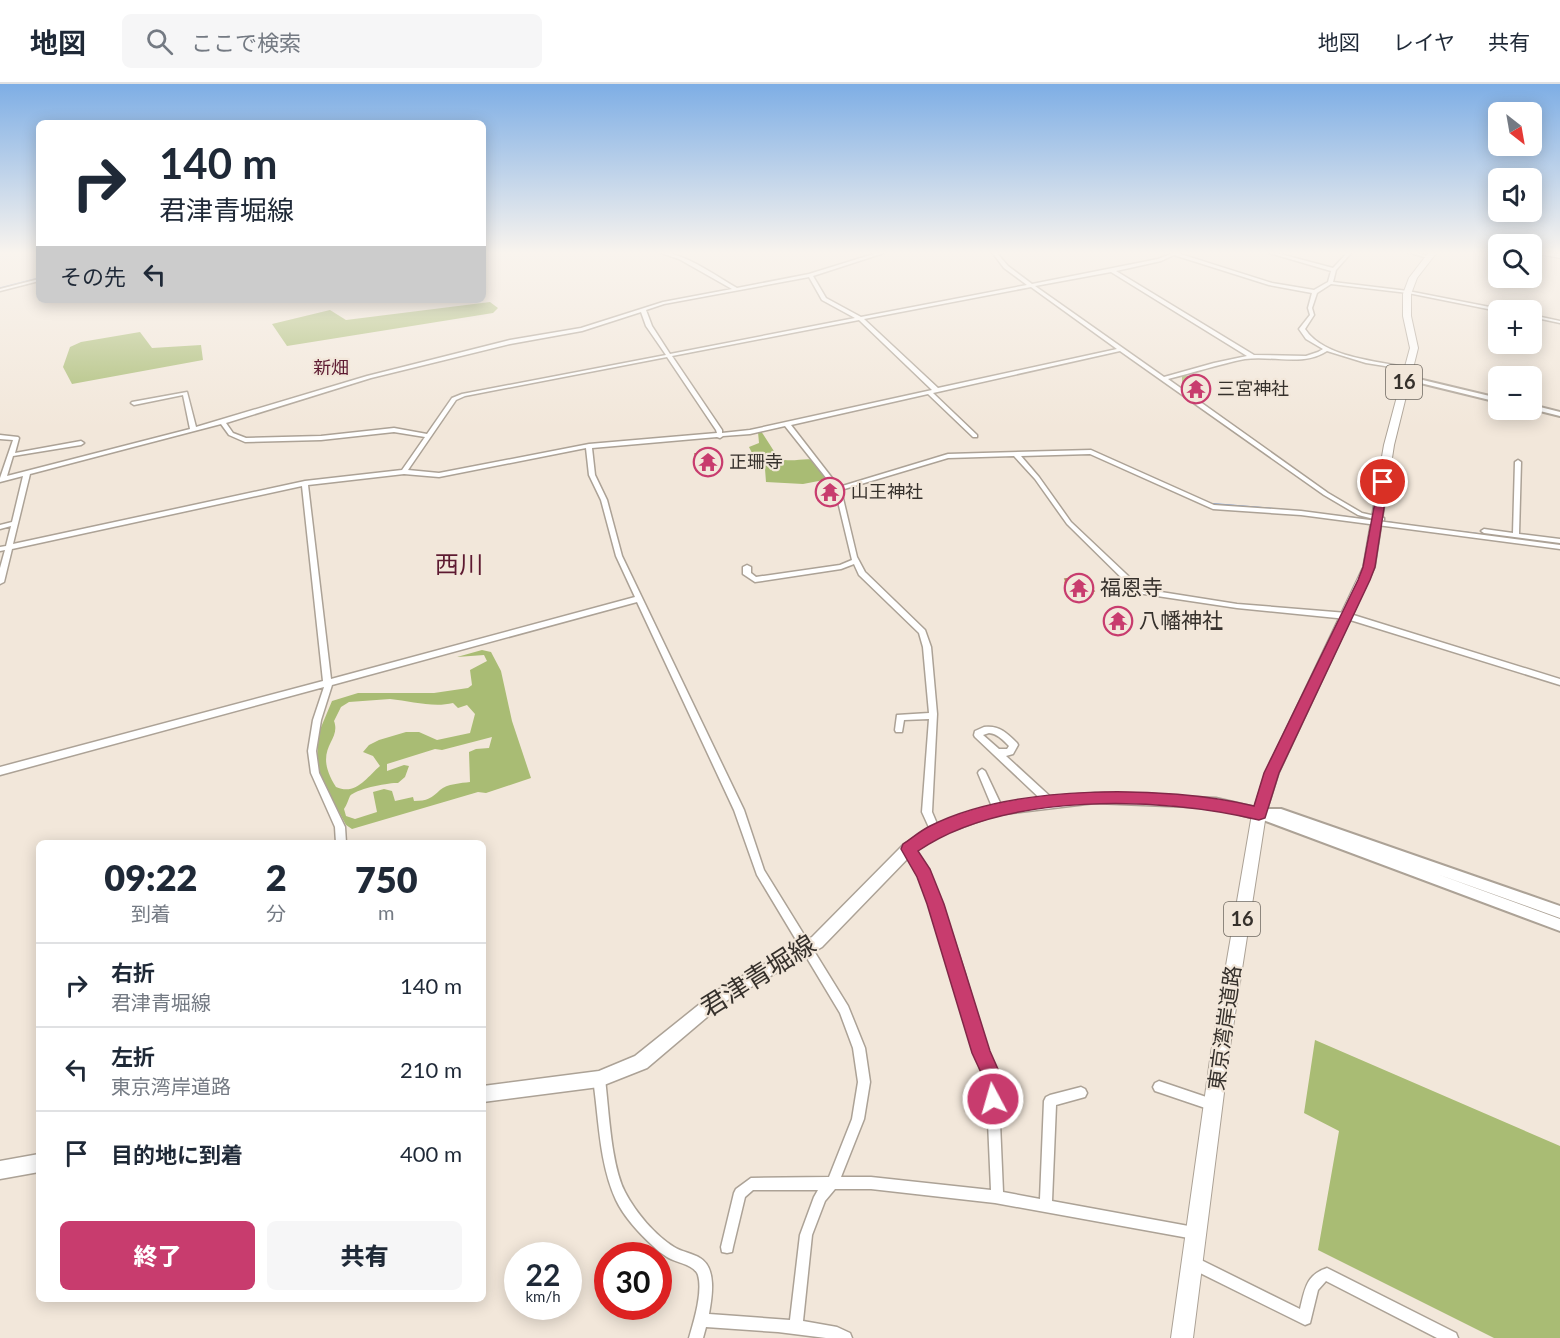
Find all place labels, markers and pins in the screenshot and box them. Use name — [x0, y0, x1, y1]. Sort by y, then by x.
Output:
temple icon: 三宮神社 — [1180, 373, 1212, 405]
place label: 三宮神社 — [1217, 377, 1289, 399]
temple icon: 正珊寺 — [692, 446, 724, 478]
place label: 正珊寺 — [729, 450, 783, 472]
pin — [1357, 456, 1408, 507]
temple icon: 山王神社 — [814, 476, 846, 508]
place label: 山王神社 — [851, 480, 923, 502]
temple icon: 福恩寺 — [1063, 572, 1095, 604]
place label: 福恩寺 — [1100, 574, 1163, 599]
temple icon: 八幡神社 — [1102, 605, 1134, 637]
place label: 八幡神社 — [1139, 607, 1223, 632]

